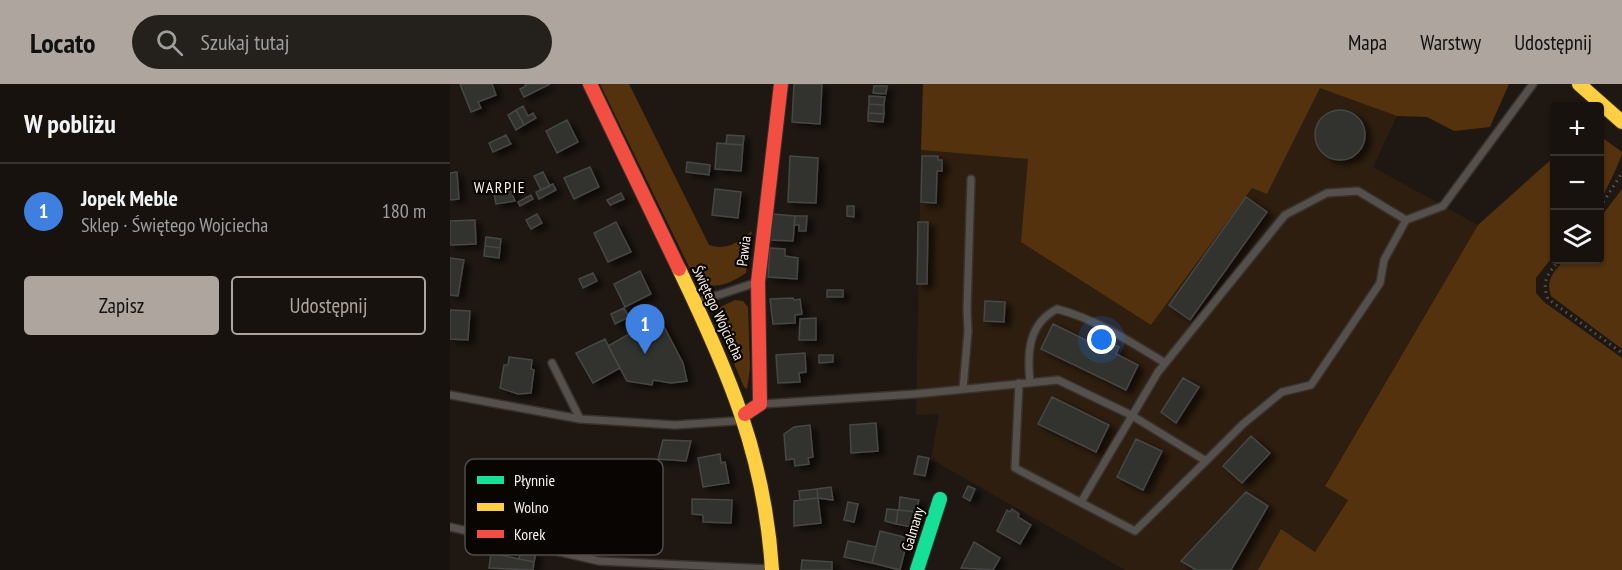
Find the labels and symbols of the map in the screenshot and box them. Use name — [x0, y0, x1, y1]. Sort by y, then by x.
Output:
district label: WARPIE — [474, 177, 526, 197]
street label: Pawia — [732, 235, 755, 267]
street label: Świętego Wojciecha — [688, 262, 749, 363]
pin: 1 — [626, 304, 664, 354]
your location — [1087, 325, 1116, 354]
legend — [465, 459, 663, 555]
text: Płynnie — [514, 470, 555, 490]
text: Wolno — [514, 497, 549, 517]
street label: Galmany — [897, 504, 928, 553]
text: Korek — [514, 524, 546, 544]

